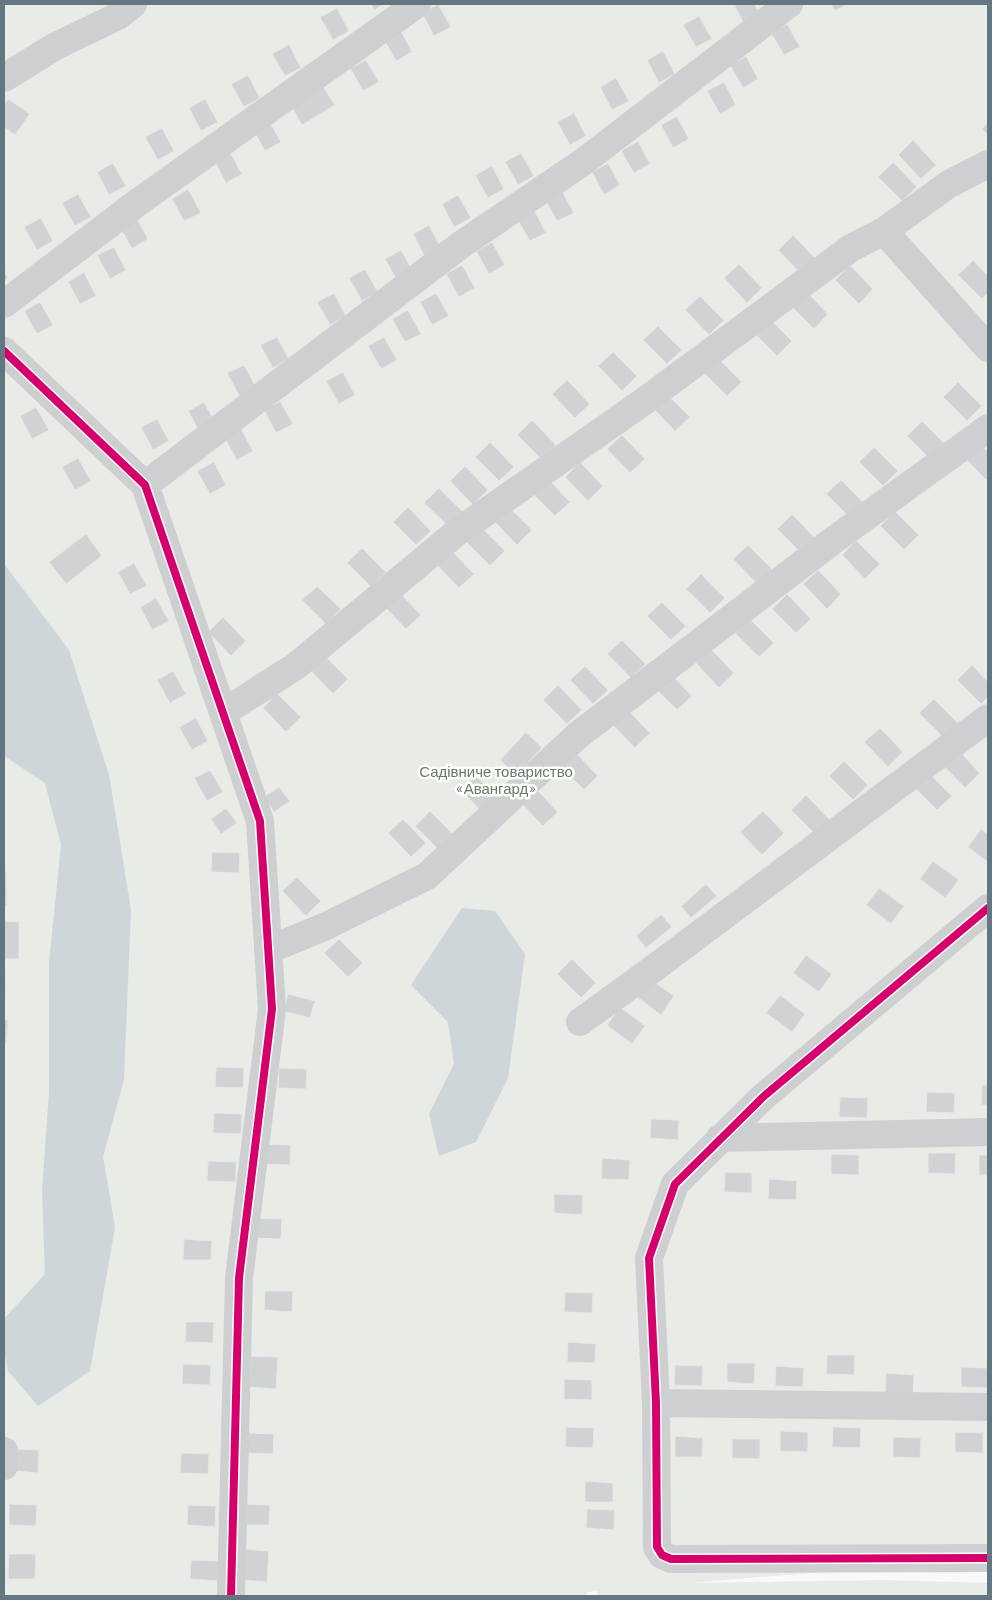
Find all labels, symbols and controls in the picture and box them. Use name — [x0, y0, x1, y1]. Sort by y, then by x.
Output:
park label: Садівниче товариство «Авангард» — [419, 762, 573, 797]

